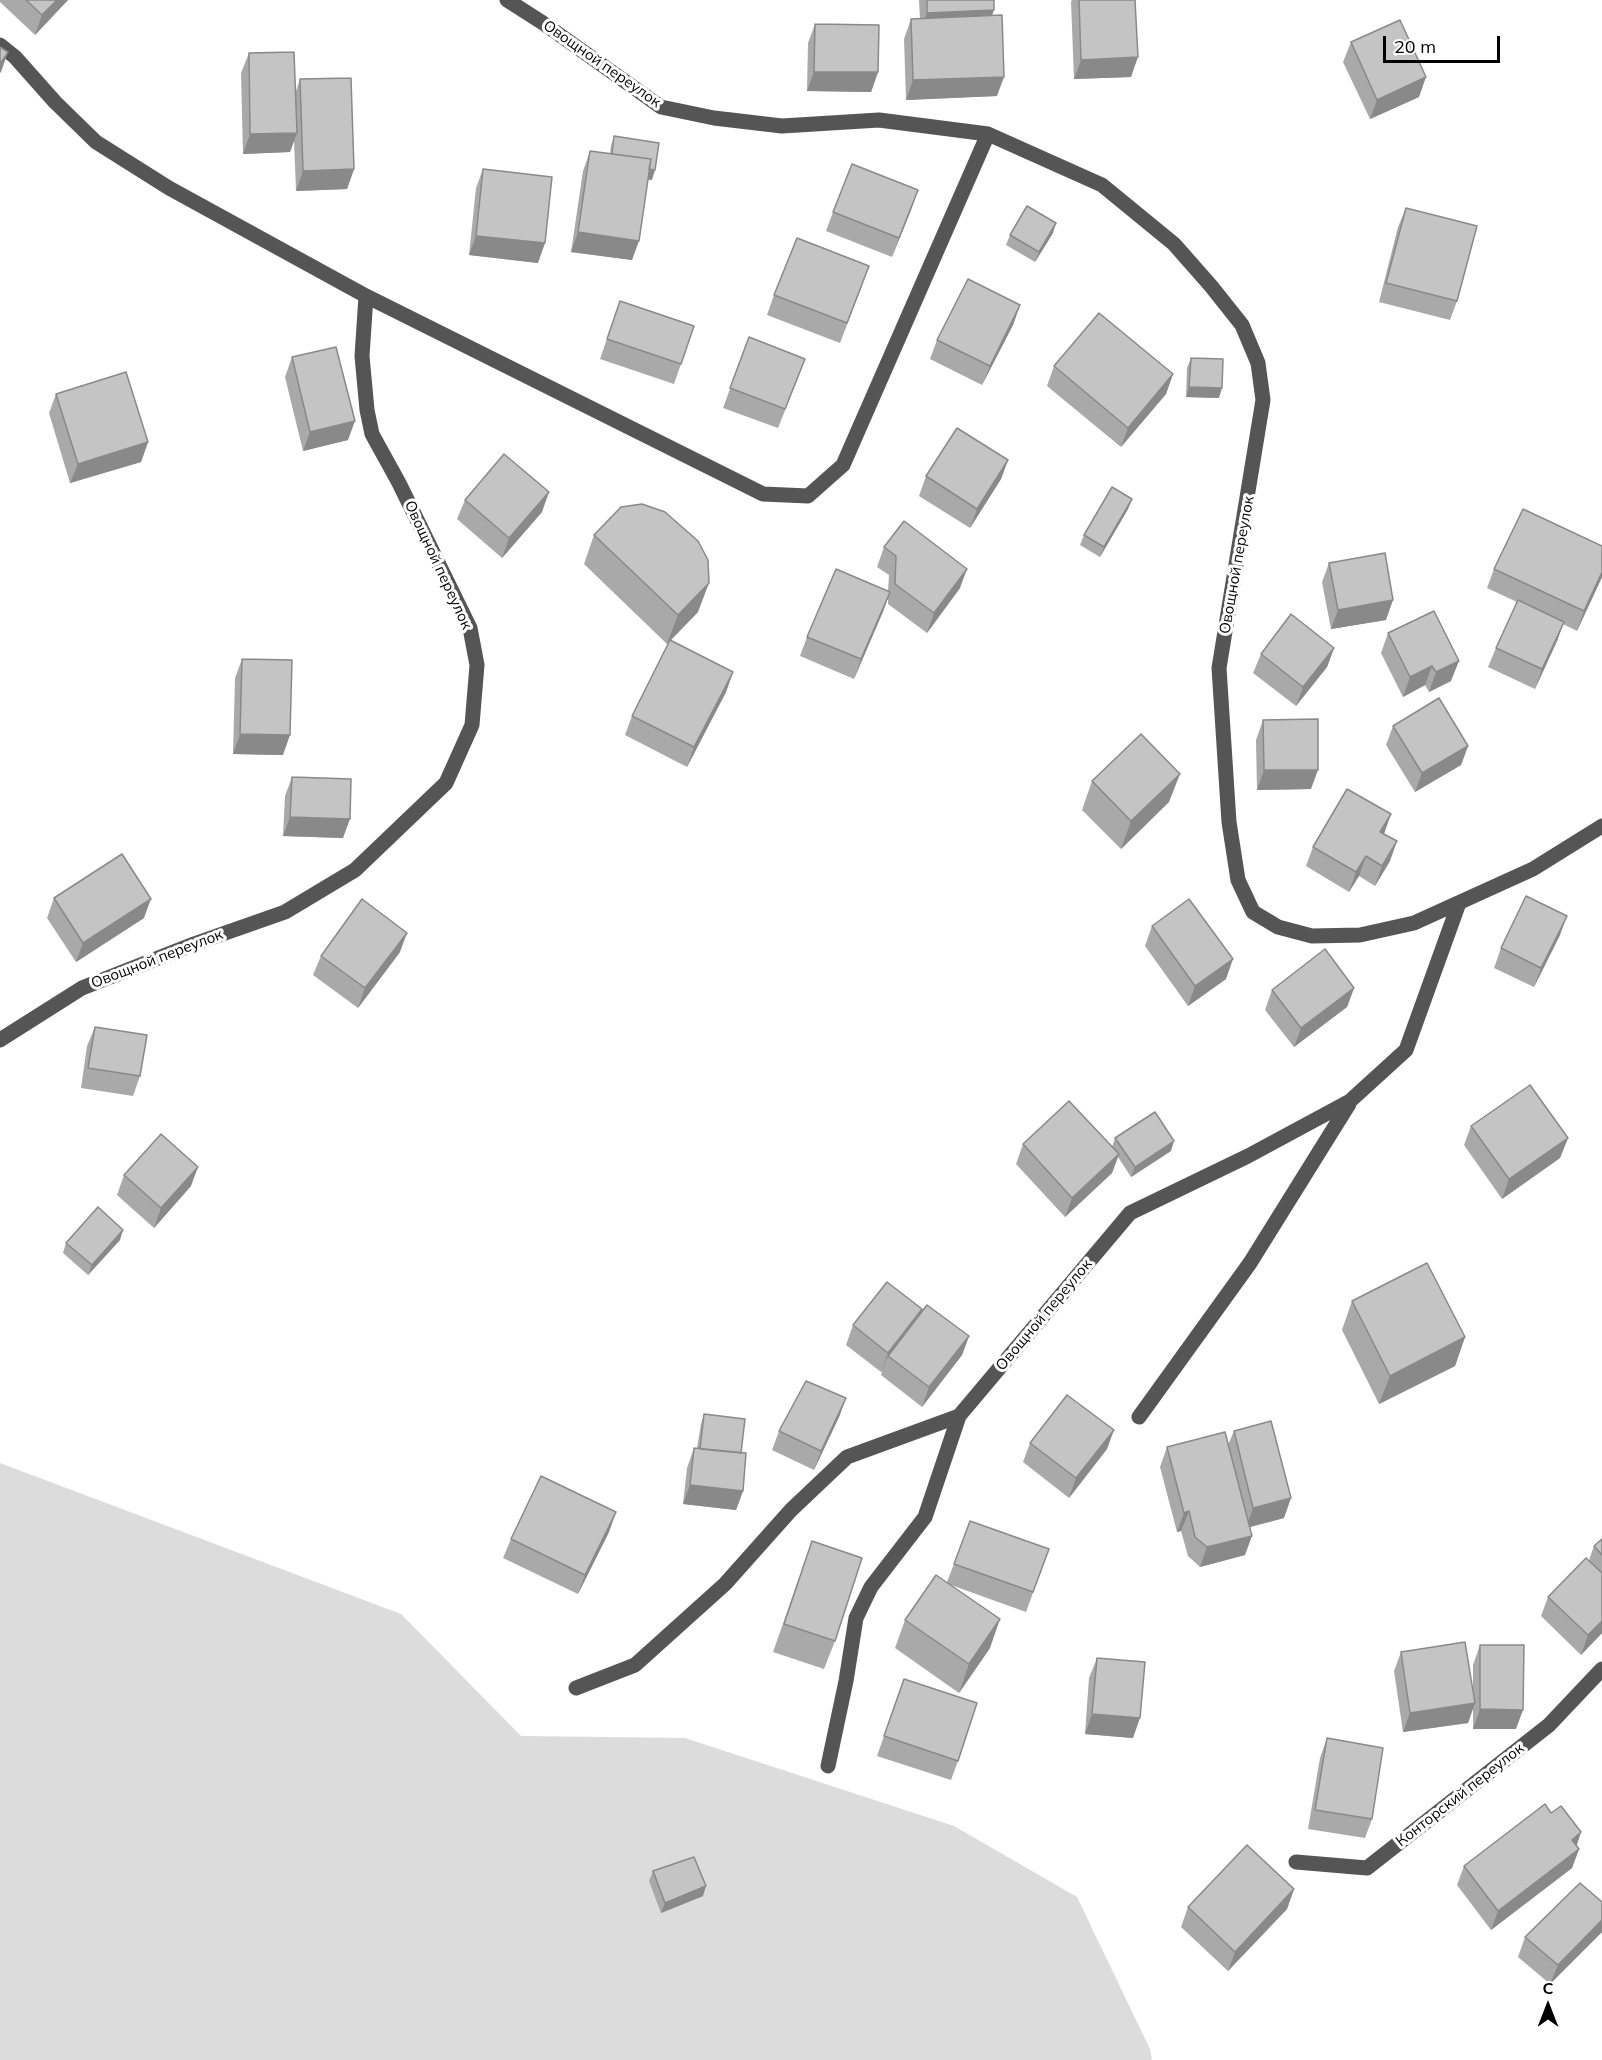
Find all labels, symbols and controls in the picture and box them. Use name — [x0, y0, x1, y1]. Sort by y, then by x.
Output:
street label: Овощной переулок — [540, 17, 664, 111]
scale bar — [1386, 24, 1503, 62]
text: 20 m — [1394, 35, 1436, 58]
street label: Овощной переулок — [1216, 495, 1258, 635]
street label: Овощной переулок — [400, 498, 476, 632]
street label: Овощной переулок — [89, 926, 225, 992]
street label: Овощной переулок — [992, 1256, 1096, 1374]
street label: Конторский переулок — [1392, 1739, 1528, 1851]
north arrow — [1518, 1976, 1578, 2036]
text: С — [1543, 1978, 1553, 1998]

